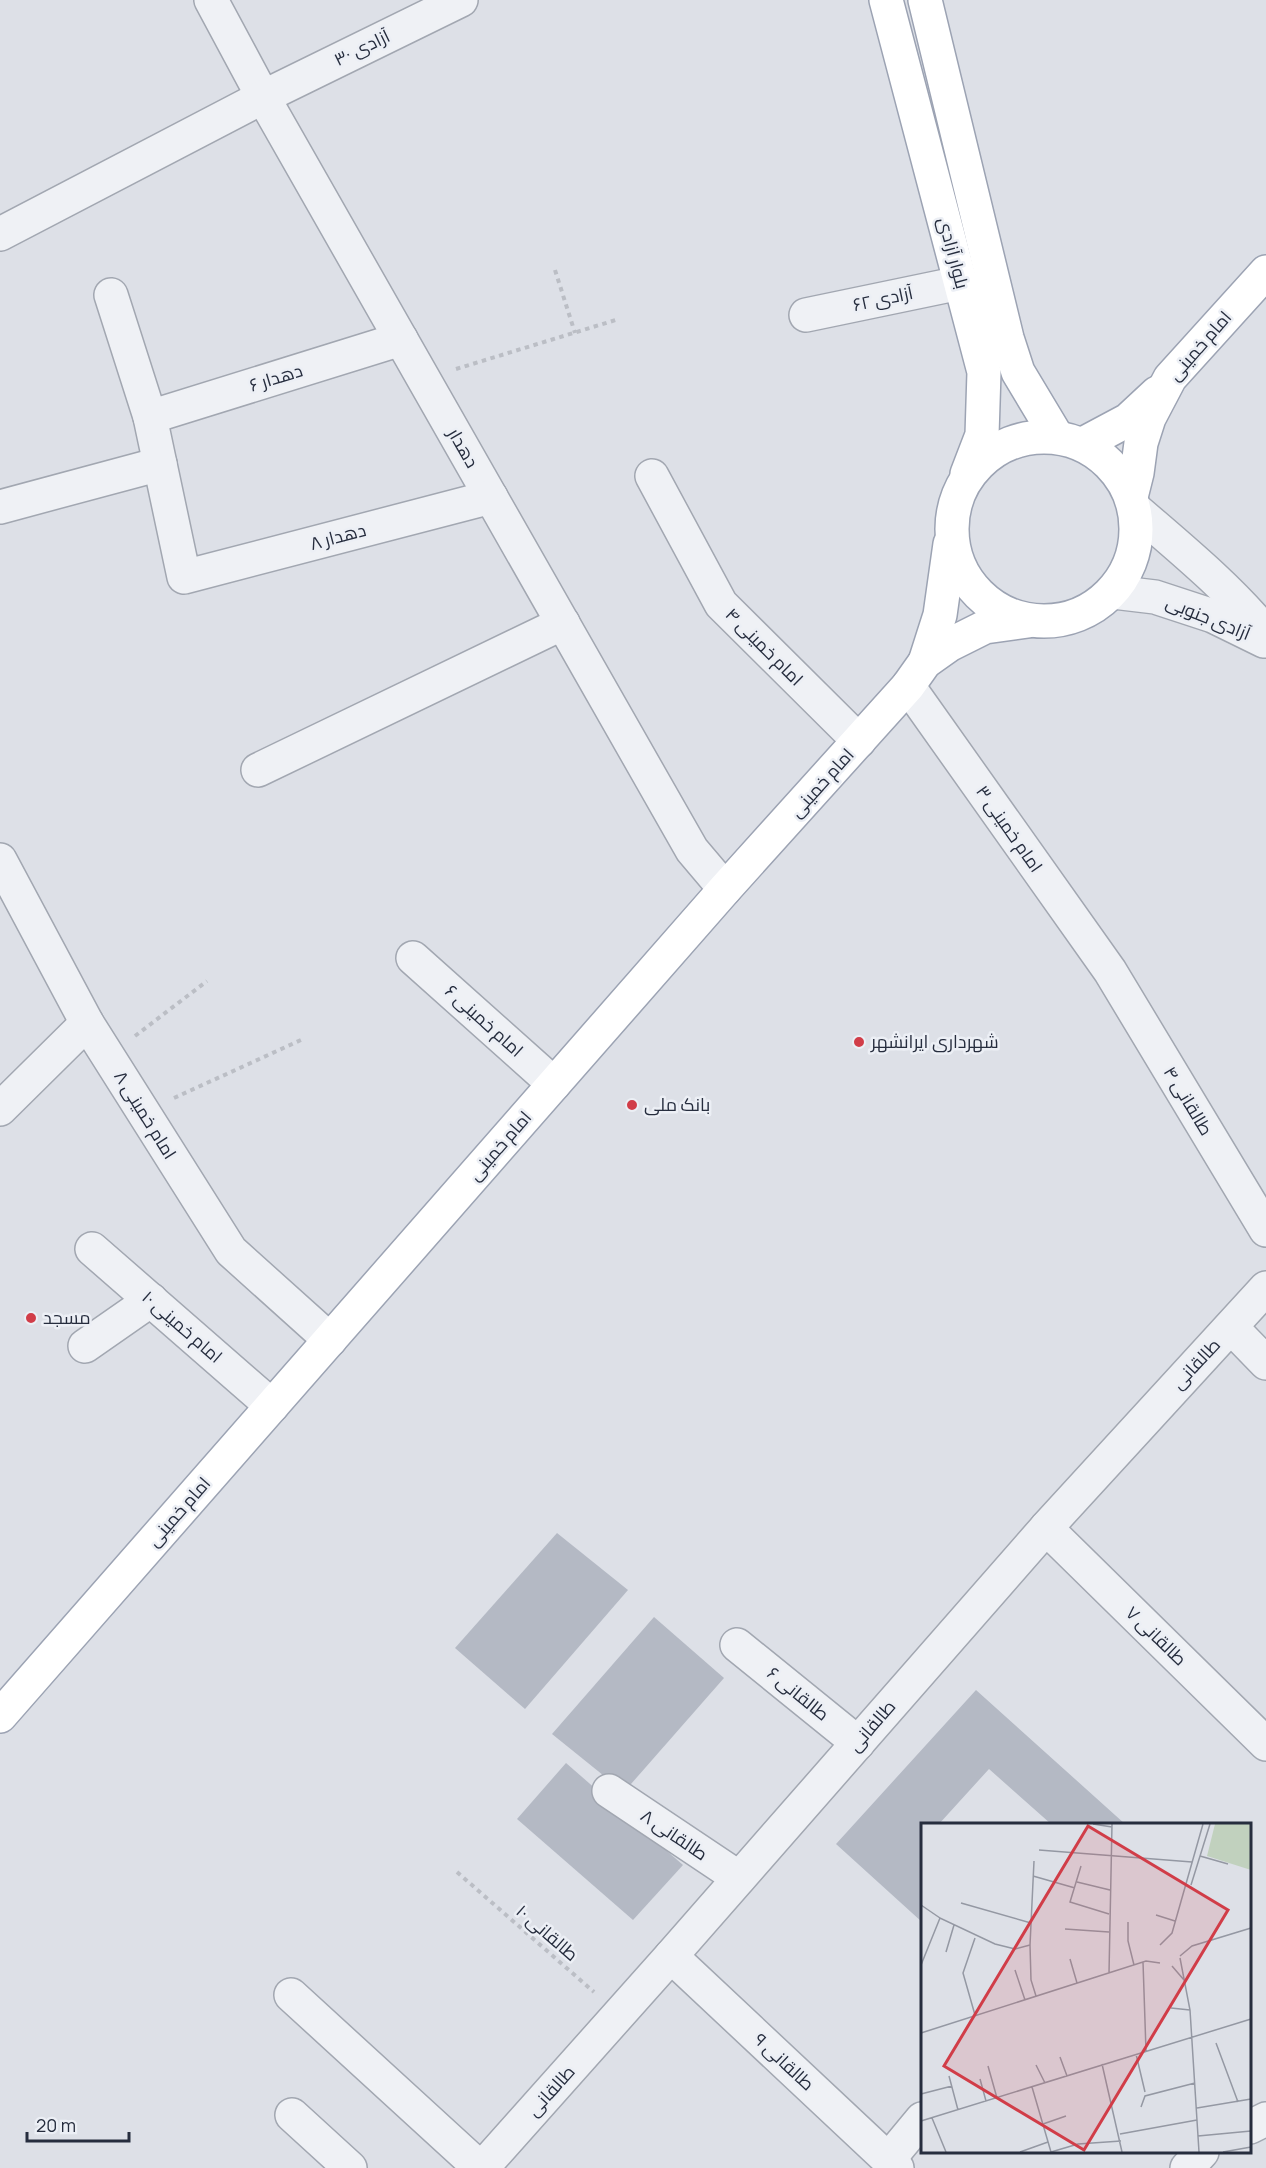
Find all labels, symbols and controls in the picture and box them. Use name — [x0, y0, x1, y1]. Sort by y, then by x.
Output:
street label: آزادی ۳۰ — [330, 23, 394, 71]
street label: بلوار آزادی — [933, 214, 975, 291]
street label: آزادی ۶۲ — [850, 280, 915, 316]
street label: امام خمینی — [1162, 305, 1237, 386]
street label: دهدار ۶ — [246, 358, 305, 396]
street label: دهدار — [442, 422, 485, 472]
street label: دهدار ۸ — [307, 517, 368, 555]
street label: آزادی جنوبی — [1163, 589, 1254, 645]
street label: امام خمینی ۴ — [720, 602, 809, 691]
street label: امام خمینی — [784, 743, 859, 823]
street label: امام خمینی ۳ — [970, 780, 1049, 877]
street label: امام خمینی ۶ — [440, 979, 529, 1063]
place label: شهرداری ایرانشهر — [870, 1029, 999, 1053]
marker: شهرداری ایرانشهر — [852, 1035, 866, 1049]
street label: طالقانی ۴ — [1159, 1061, 1219, 1140]
street label: امام خمینی ۸ — [108, 1066, 183, 1164]
place label: بانک ملی — [644, 1092, 710, 1116]
marker: بانک ملی — [625, 1098, 639, 1112]
street label: امام خمینی — [462, 1105, 537, 1186]
street label: امام خمینی ۱۰ — [137, 1285, 228, 1368]
place label: مسجد — [43, 1305, 91, 1329]
marker: مسجد — [24, 1311, 38, 1325]
street label: طالقانی — [1166, 1333, 1225, 1394]
street label: امام خمینی — [141, 1471, 216, 1552]
street label: طالقانی ۷ — [1121, 1600, 1192, 1670]
street label: طالقانی ۶ — [763, 1661, 835, 1726]
street label: طالقانی — [842, 1694, 900, 1756]
street label: طالقانی ۸ — [636, 1803, 713, 1865]
inset map — [921, 1823, 1251, 2153]
street label: طالقانی ۱۰ — [512, 1899, 584, 1966]
street label: طالقانی ۹ — [749, 2027, 820, 2095]
street label: طالقانی — [521, 2060, 580, 2121]
scale bar — [27, 2105, 129, 2143]
text: 20 m — [36, 2113, 76, 2137]

